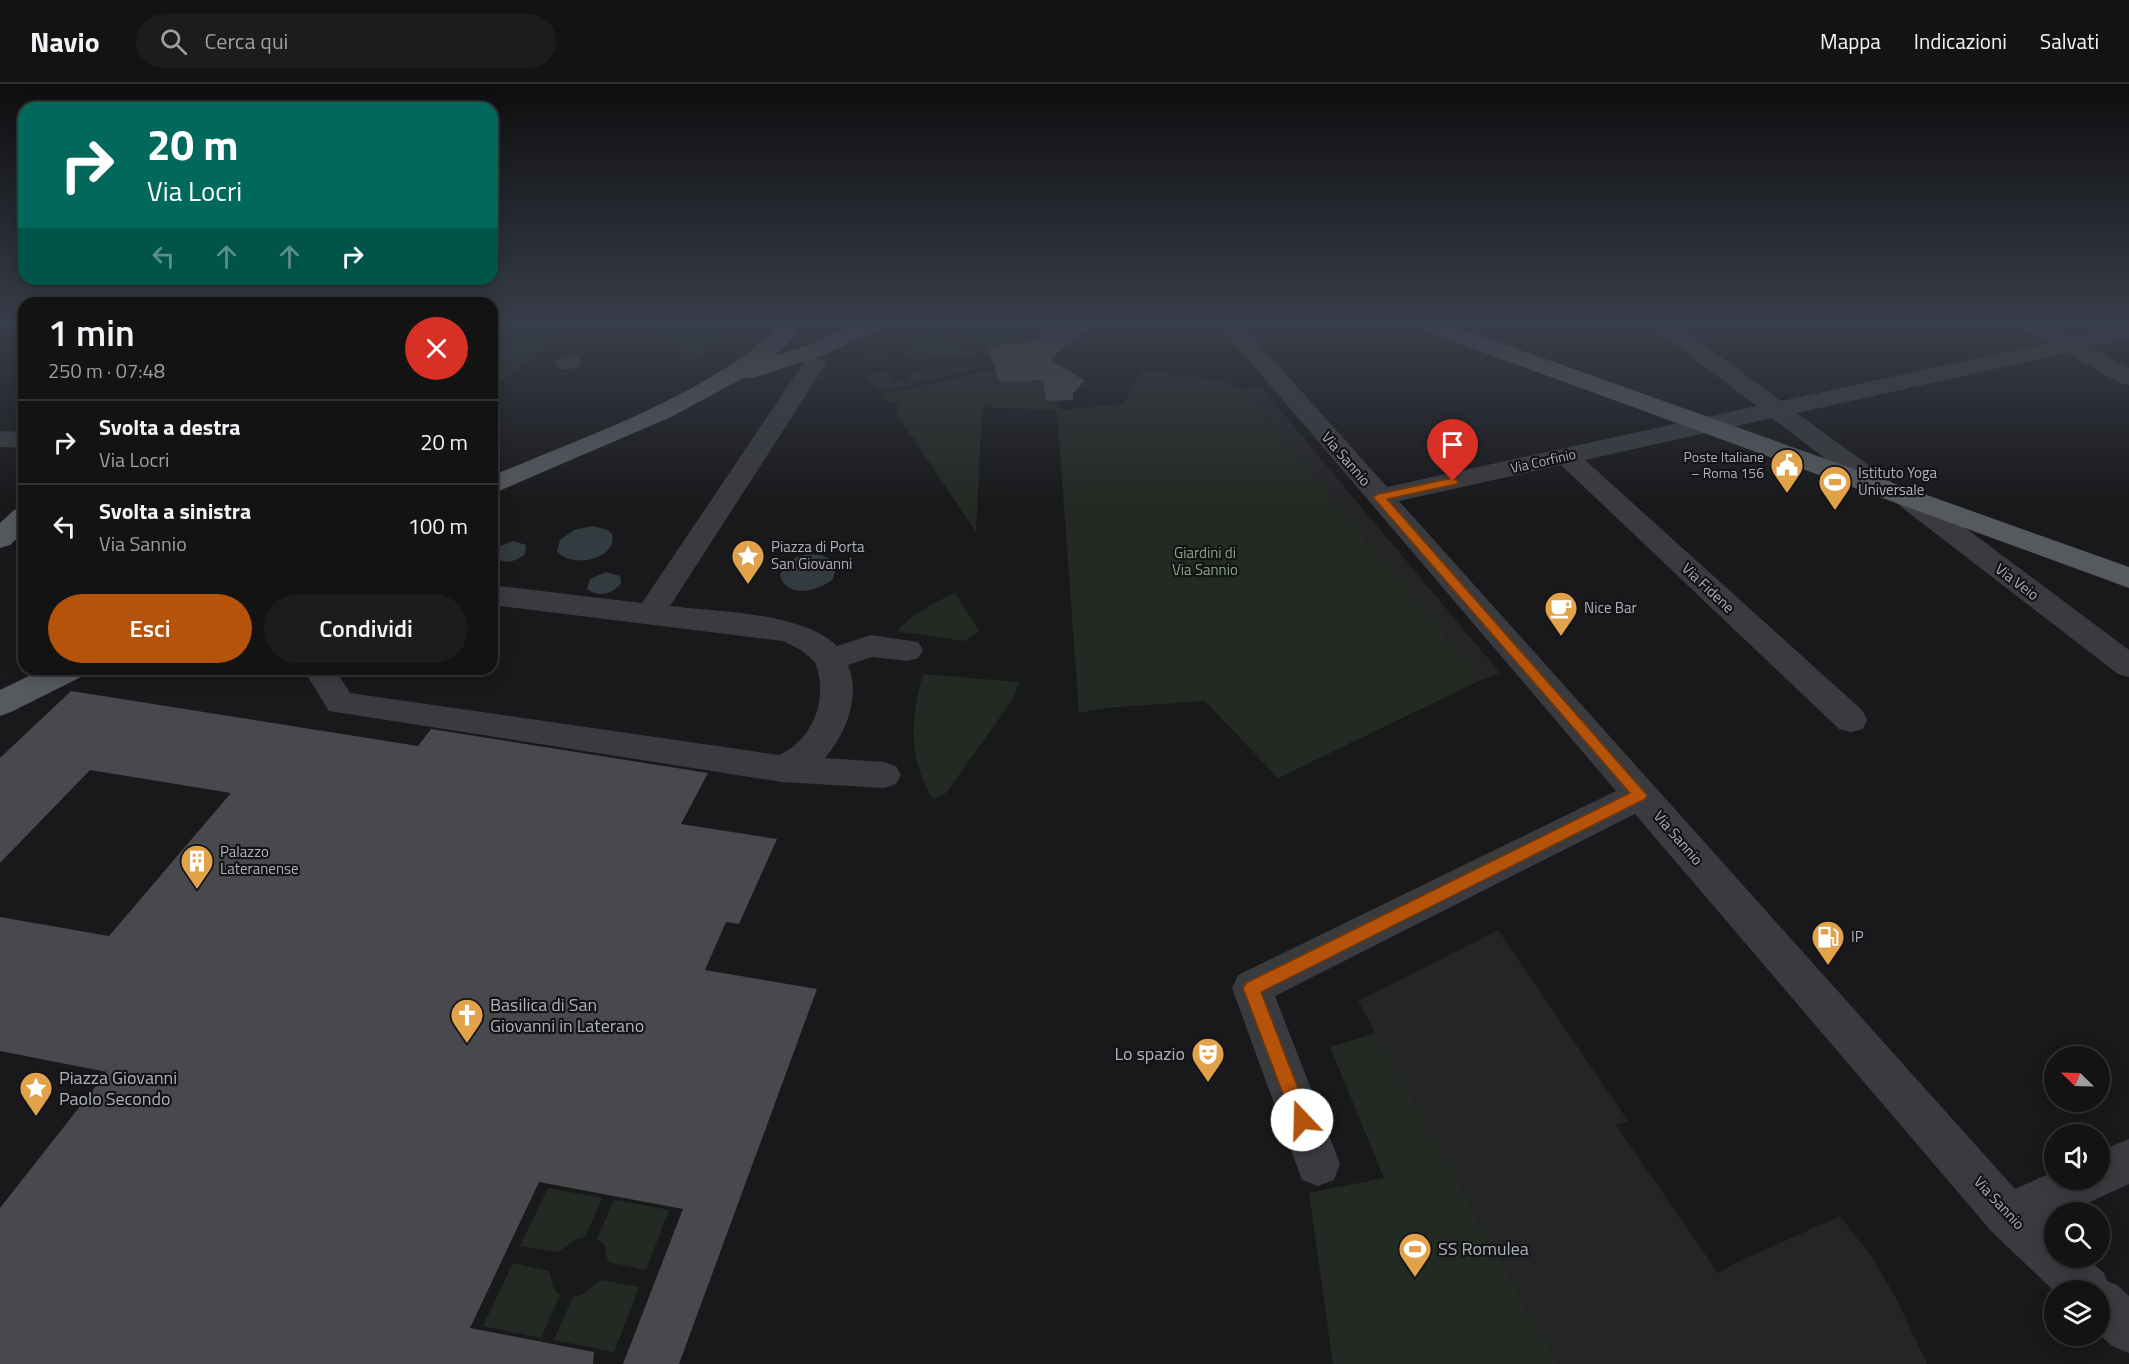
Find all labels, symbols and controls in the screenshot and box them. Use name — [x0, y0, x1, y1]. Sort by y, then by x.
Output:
search box — [136, 14, 556, 68]
text: Navio — [30, 20, 100, 63]
text: Cerca qui — [205, 24, 288, 58]
icon: search — [157, 25, 190, 58]
text: Mappa — [1820, 25, 1881, 57]
text: Indicazioni — [1914, 25, 2007, 57]
text: Salvati — [2040, 25, 2099, 57]
text: 20 m — [147, 112, 239, 176]
icon: right — [48, 126, 126, 204]
text: Via Locri — [147, 170, 242, 211]
icon: left — [147, 240, 180, 273]
icon: ahead — [210, 240, 243, 273]
icon: ahead — [273, 240, 306, 273]
icon: right — [336, 240, 369, 273]
text: 1 min — [48, 305, 135, 360]
button: close — [405, 317, 468, 380]
text: 250 m · 07:48 — [48, 355, 165, 386]
text: Svolta a destra — [99, 410, 241, 444]
pin — [1427, 419, 1478, 481]
text: 20 m — [420, 425, 468, 459]
icon: right — [48, 426, 81, 459]
street label: Via Sannio — [1316, 426, 1377, 491]
icon: arrive — [1436, 428, 1469, 461]
street label: Via Corfinio — [1508, 443, 1578, 478]
text: Via Locri — [99, 444, 170, 475]
place label: Poste Italiane – Roma 156 — [1684, 446, 1764, 483]
public building icon: Poste Italiane – Roma 156 — [1769, 447, 1805, 494]
place label: Istituto Yoga Universale — [1858, 461, 1938, 501]
sports icon: Istituto Yoga Universale — [1817, 464, 1853, 511]
text: Svolta a sinistra — [99, 494, 251, 528]
text: 100 m — [408, 509, 468, 543]
icon: left — [48, 510, 81, 543]
text: Via Sannio — [99, 528, 187, 559]
place label: Piazza di Porta San Giovanni — [771, 535, 865, 575]
place icon: Piazza di Porta San Giovanni — [730, 538, 766, 585]
park label: Giardini di Via Sannio — [1172, 541, 1238, 581]
street label: Via Fidene — [1677, 557, 1740, 618]
street label: Via Veio — [1990, 557, 2044, 606]
cafe icon: Nice Bar — [1543, 590, 1579, 637]
button: Esci — [48, 594, 252, 663]
button: Condividi — [264, 594, 468, 663]
place label: Nice Bar — [1584, 596, 1637, 619]
street label: Via Sannio — [1648, 805, 1709, 870]
place label: Palazzo Lateranense — [220, 840, 298, 880]
building icon: Palazzo Lateranense — [179, 843, 215, 890]
fuel station icon: IP — [1810, 919, 1846, 966]
place label: IP — [1851, 925, 1864, 948]
place label: Basilica di San Giovanni in Laterano — [490, 991, 644, 1039]
church icon: Basilica di San Giovanni in Laterano — [449, 997, 485, 1044]
theatre icon: Lo spazio — [1190, 1036, 1226, 1083]
place label: Lo spazio — [1114, 1040, 1185, 1067]
north arrow — [2044, 1046, 2110, 1112]
map controls — [2044, 1046, 2110, 1346]
place label: Piazza Giovanni Paolo Secondo — [59, 1064, 177, 1112]
place icon: Piazza Giovanni Paolo Secondo — [18, 1070, 54, 1117]
position arrow — [1270, 1088, 1334, 1152]
button: sound — [2044, 1124, 2110, 1190]
street label: Via Sannio — [1969, 1171, 2030, 1235]
button: search — [2044, 1202, 2110, 1268]
sports icon: SS Romulea — [1397, 1231, 1433, 1278]
place label: SS Romulea — [1438, 1235, 1529, 1262]
button: layers — [2044, 1280, 2110, 1346]

